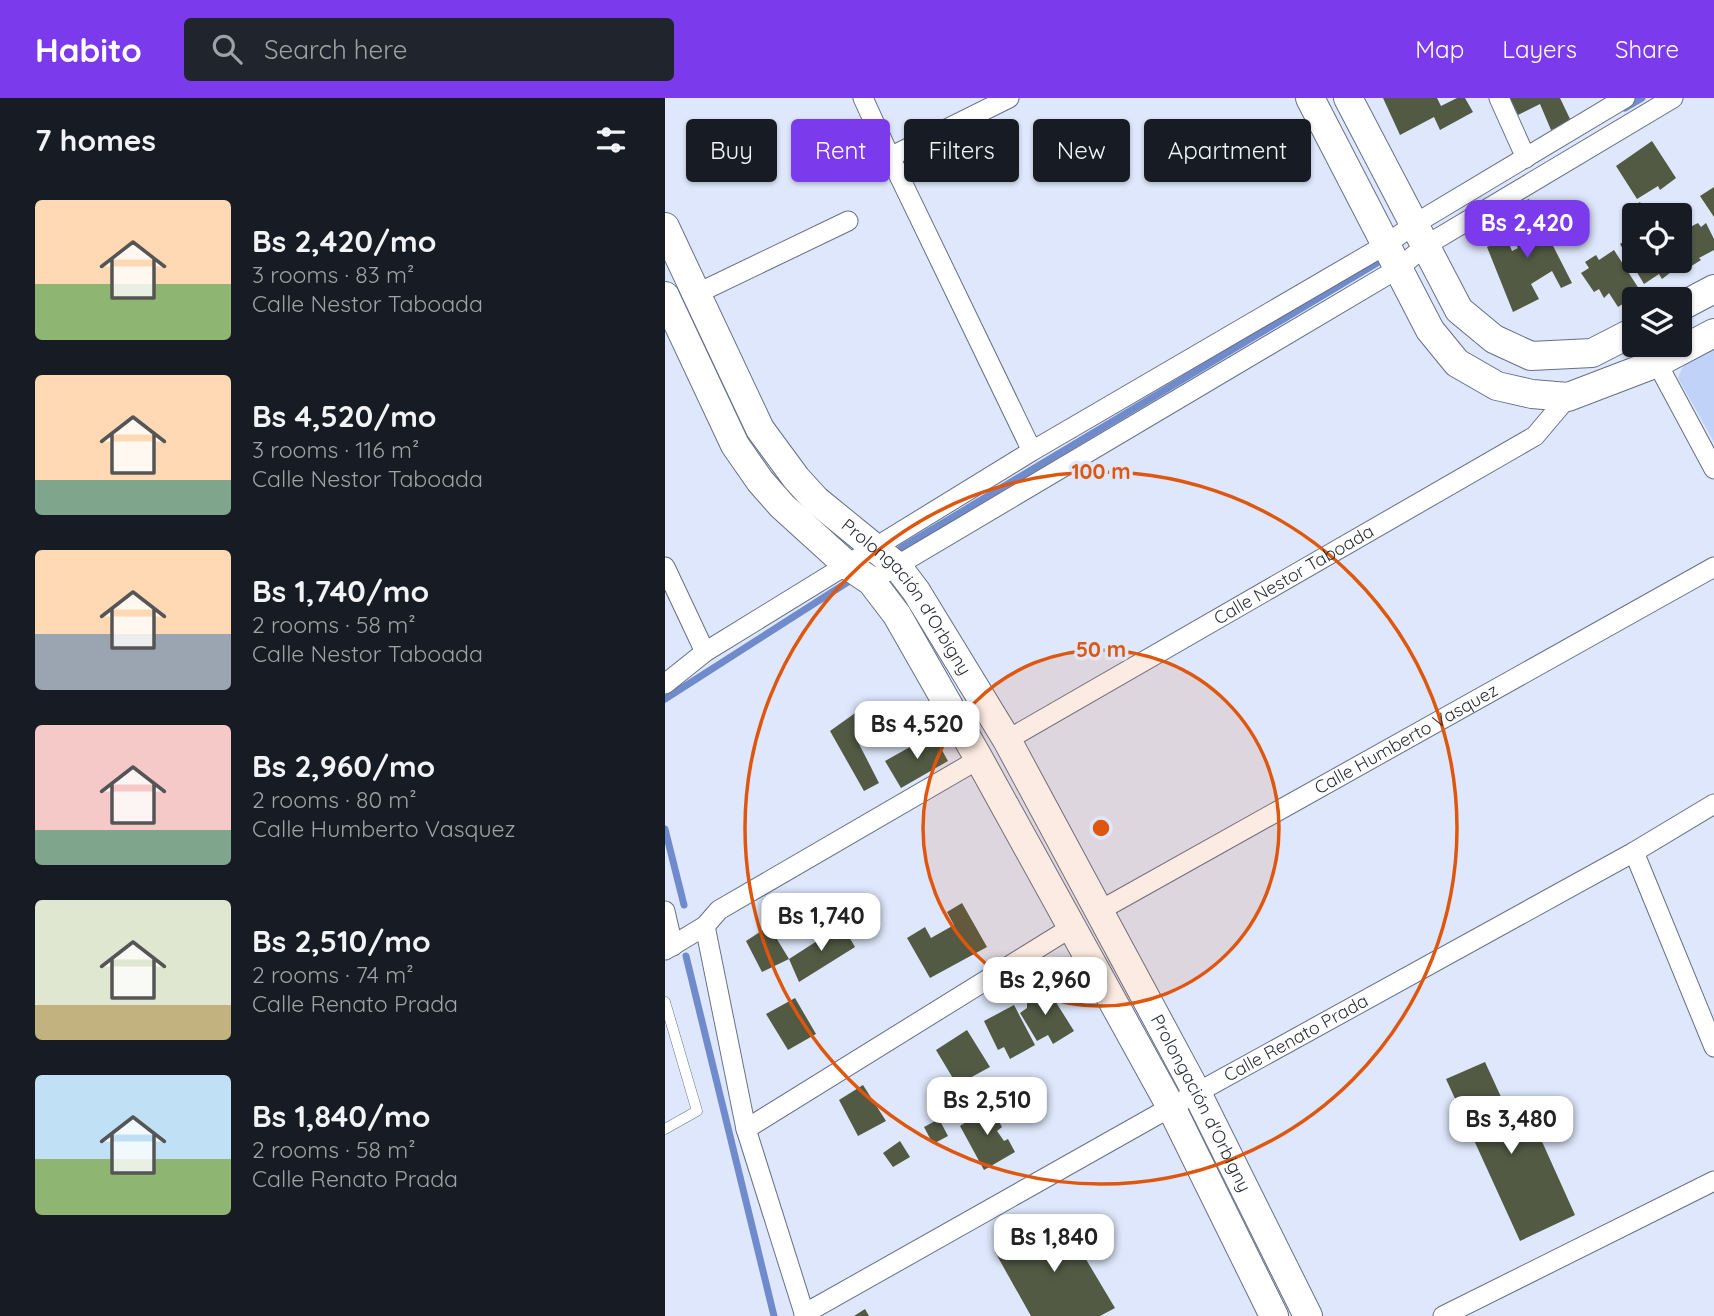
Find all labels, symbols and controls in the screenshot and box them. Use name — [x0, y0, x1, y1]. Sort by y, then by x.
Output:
search box — [184, 18, 674, 81]
text: Habito — [35, 29, 142, 70]
icon: search — [208, 30, 246, 68]
text: Search here — [264, 33, 407, 66]
text: Map — [1415, 34, 1464, 64]
text: Layers — [1502, 34, 1577, 64]
text: Share — [1615, 34, 1679, 64]
chip: Buy — [686, 119, 777, 182]
chip: Rent — [791, 119, 890, 182]
chip: Filters — [904, 119, 1019, 182]
chip: New — [1033, 119, 1130, 182]
chip: Apartment — [1144, 119, 1311, 182]
text: 7 homes — [35, 121, 156, 159]
icon: filters — [592, 121, 630, 159]
pin: Bs 2,420 — [1455, 200, 1599, 260]
map controls — [1622, 203, 1692, 357]
button: locate — [1622, 203, 1692, 273]
text: Bs 2,420 — [1481, 208, 1573, 237]
text: Bs 2,420/mo — [252, 222, 436, 260]
icon: home — [91, 228, 175, 312]
text: 3 rooms · 83 m² — [252, 260, 414, 289]
button: layers — [1622, 287, 1692, 357]
text: Calle Nestor Taboada — [252, 289, 483, 318]
text: Bs 4,520/mo — [252, 397, 437, 435]
icon: home — [91, 403, 175, 487]
text: 3 rooms · 116 m² — [252, 435, 419, 464]
text: 100 m — [1071, 458, 1131, 484]
text: Calle Nestor Taboada — [252, 464, 483, 493]
street label: Prolongación d'Orbigny — [837, 513, 977, 679]
street label: Calle Nestor Taboada — [1209, 519, 1378, 630]
text: Bs 1,740/mo — [252, 572, 429, 610]
icon: home — [91, 578, 175, 662]
text: 2 rooms · 58 m² — [252, 610, 415, 639]
text: 50 m — [1076, 636, 1126, 662]
text: Calle Nestor Taboada — [252, 639, 483, 668]
street label: Calle Humberto Vasquez — [1310, 678, 1502, 799]
pin: Bs 4,520 — [845, 702, 989, 761]
text: Bs 4,520 — [871, 709, 963, 738]
text: Bs 2,960/mo — [252, 747, 435, 785]
icon: home — [91, 753, 175, 837]
text: 2 rooms · 80 m² — [252, 785, 417, 814]
text: Calle Humberto Vasquez — [252, 814, 516, 843]
centre of rings — [1089, 816, 1113, 840]
pin: Bs 1,740 — [749, 894, 893, 953]
text: Bs 1,740 — [777, 901, 865, 930]
text: Bs 2,510/mo — [252, 922, 431, 960]
icon: home — [91, 928, 175, 1012]
pin: Bs 2,960 — [973, 958, 1117, 1017]
text: 2 rooms · 74 m² — [252, 960, 414, 989]
text: Bs 2,960 — [999, 965, 1091, 994]
text: Calle Renato Prada — [252, 989, 458, 1018]
street label: Calle Renato Prada — [1219, 989, 1372, 1087]
street label: Prolongación d'Orbigny — [1146, 1010, 1256, 1196]
pin: Bs 2,510 — [915, 1077, 1059, 1137]
text: Bs 2,510 — [943, 1085, 1031, 1114]
pin: Bs 3,480 — [1439, 1096, 1583, 1156]
text: Bs 1,840/mo — [252, 1097, 430, 1135]
icon: home — [91, 1103, 175, 1187]
text: Bs 3,480 — [1465, 1104, 1557, 1133]
text: 2 rooms · 58 m² — [252, 1135, 415, 1164]
text: Calle Renato Prada — [252, 1164, 458, 1193]
pin: Bs 1,840 — [982, 1214, 1126, 1274]
text: Bs 1,840 — [1010, 1222, 1098, 1251]

